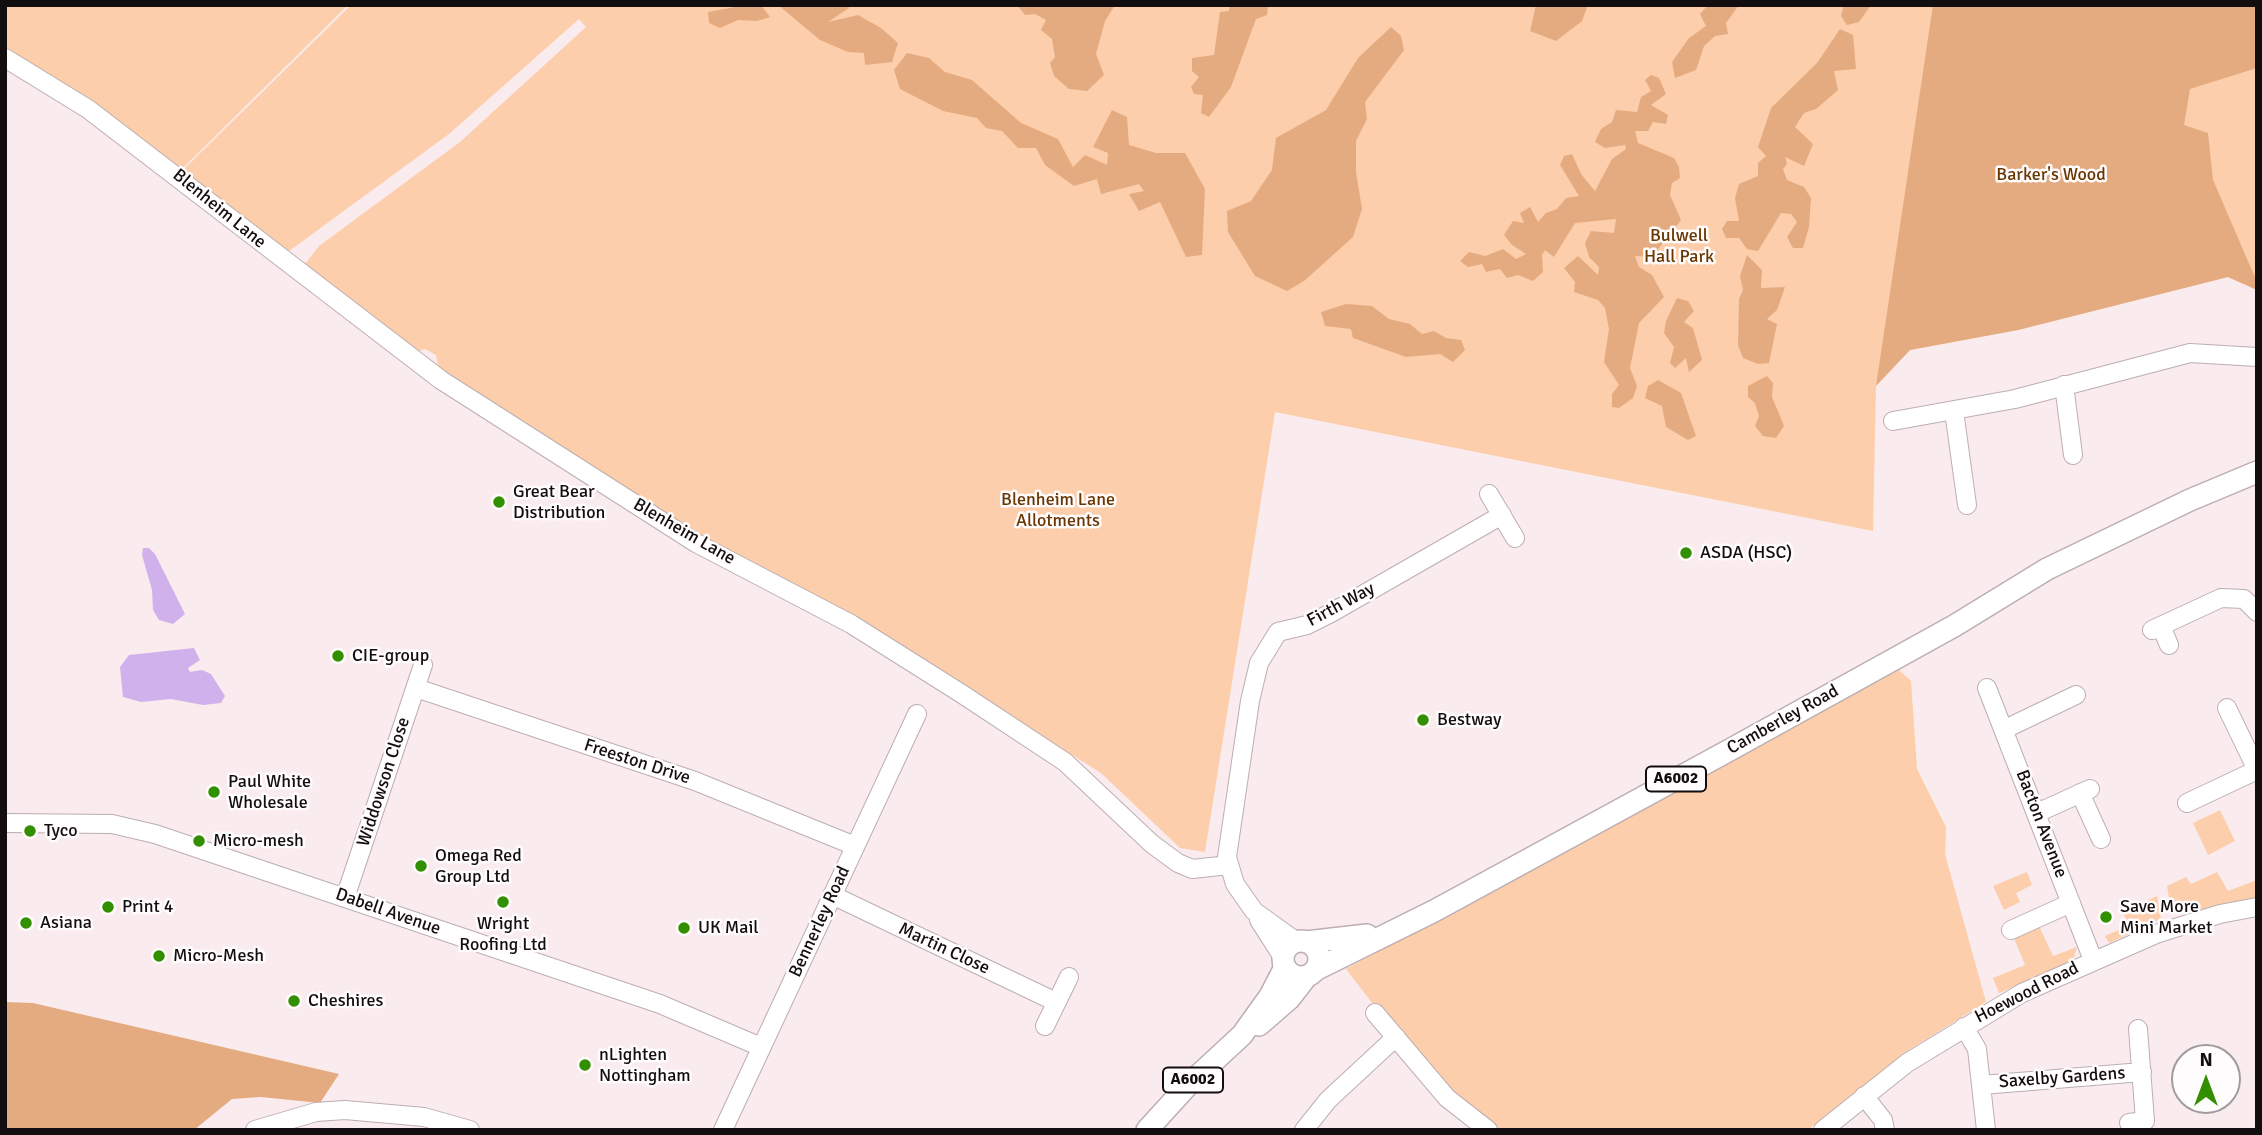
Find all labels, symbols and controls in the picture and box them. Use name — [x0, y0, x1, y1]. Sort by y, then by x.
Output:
park label: Barker's Wood — [1996, 164, 2106, 186]
street label: Blenheim Lane — [168, 165, 270, 253]
park label: Bulwell Hall Park — [1644, 225, 1714, 268]
place label: Great Bear Distribution — [513, 481, 605, 524]
park label: Blenheim Lane Allotments — [1001, 489, 1115, 532]
marker: Great Bear Distribution — [491, 494, 507, 510]
street label: Blenheim Lane — [629, 494, 739, 570]
place label: ASDA (HSC) — [1700, 542, 1792, 564]
marker: ASDA (HSC) — [1678, 545, 1694, 561]
street label: Firth Way — [1304, 578, 1378, 632]
place label: CIE-group — [352, 645, 429, 667]
marker: CIE-group — [330, 648, 346, 664]
street label: Camberley Road — [1723, 680, 1843, 760]
place label: Bestway — [1437, 709, 1501, 731]
marker: Bestway — [1415, 712, 1431, 728]
street label: Widdowson Close — [353, 715, 415, 849]
street label: Freeston Drive — [581, 735, 693, 789]
road number: A6002 — [1646, 766, 1706, 792]
street label: Bacton Avenue — [2010, 767, 2072, 881]
place label: Paul White Wholesale — [228, 771, 311, 814]
marker: Paul White Wholesale — [206, 784, 222, 800]
place label: Tyco — [44, 820, 78, 842]
marker: Tyco — [22, 823, 38, 839]
place label: Micro-mesh — [213, 830, 304, 852]
marker: Micro-mesh — [191, 833, 207, 849]
place label: Omega Red Group Ltd — [435, 845, 522, 888]
marker: Omega Red Group Ltd — [413, 858, 429, 874]
street label: Bennerley Road — [785, 863, 855, 981]
street label: Dabell Avenue — [333, 884, 443, 940]
marker: Wright Roofing Ltd — [495, 894, 511, 910]
place label: Print 4 — [122, 896, 174, 918]
place label: Save More Mini Market — [2120, 896, 2212, 939]
marker: Print 4 — [100, 899, 116, 915]
marker: Save More Mini Market — [2098, 909, 2114, 925]
place label: Asiana — [40, 912, 92, 934]
place label: Wright Roofing Ltd — [459, 913, 547, 956]
marker: Asiana — [18, 915, 34, 931]
place label: UK Mail — [698, 917, 759, 939]
street label: Martin Close — [895, 919, 993, 979]
marker: UK Mail — [676, 920, 692, 936]
place label: Micro-Mesh — [173, 945, 264, 967]
marker: Micro-Mesh — [151, 948, 167, 964]
street label: Hoewood Road — [1971, 958, 2083, 1028]
place label: Cheshires — [308, 990, 383, 1012]
marker: Cheshires — [286, 993, 302, 1009]
place label: nLighten Nottingham — [599, 1044, 691, 1086]
north arrow — [2171, 1044, 2241, 1114]
text: N — [2199, 1048, 2213, 1072]
marker: nLighten Nottingham — [577, 1057, 593, 1073]
street label: Saxelby Gardens — [1998, 1063, 2126, 1093]
road number: A6002 — [1163, 1068, 1223, 1092]

